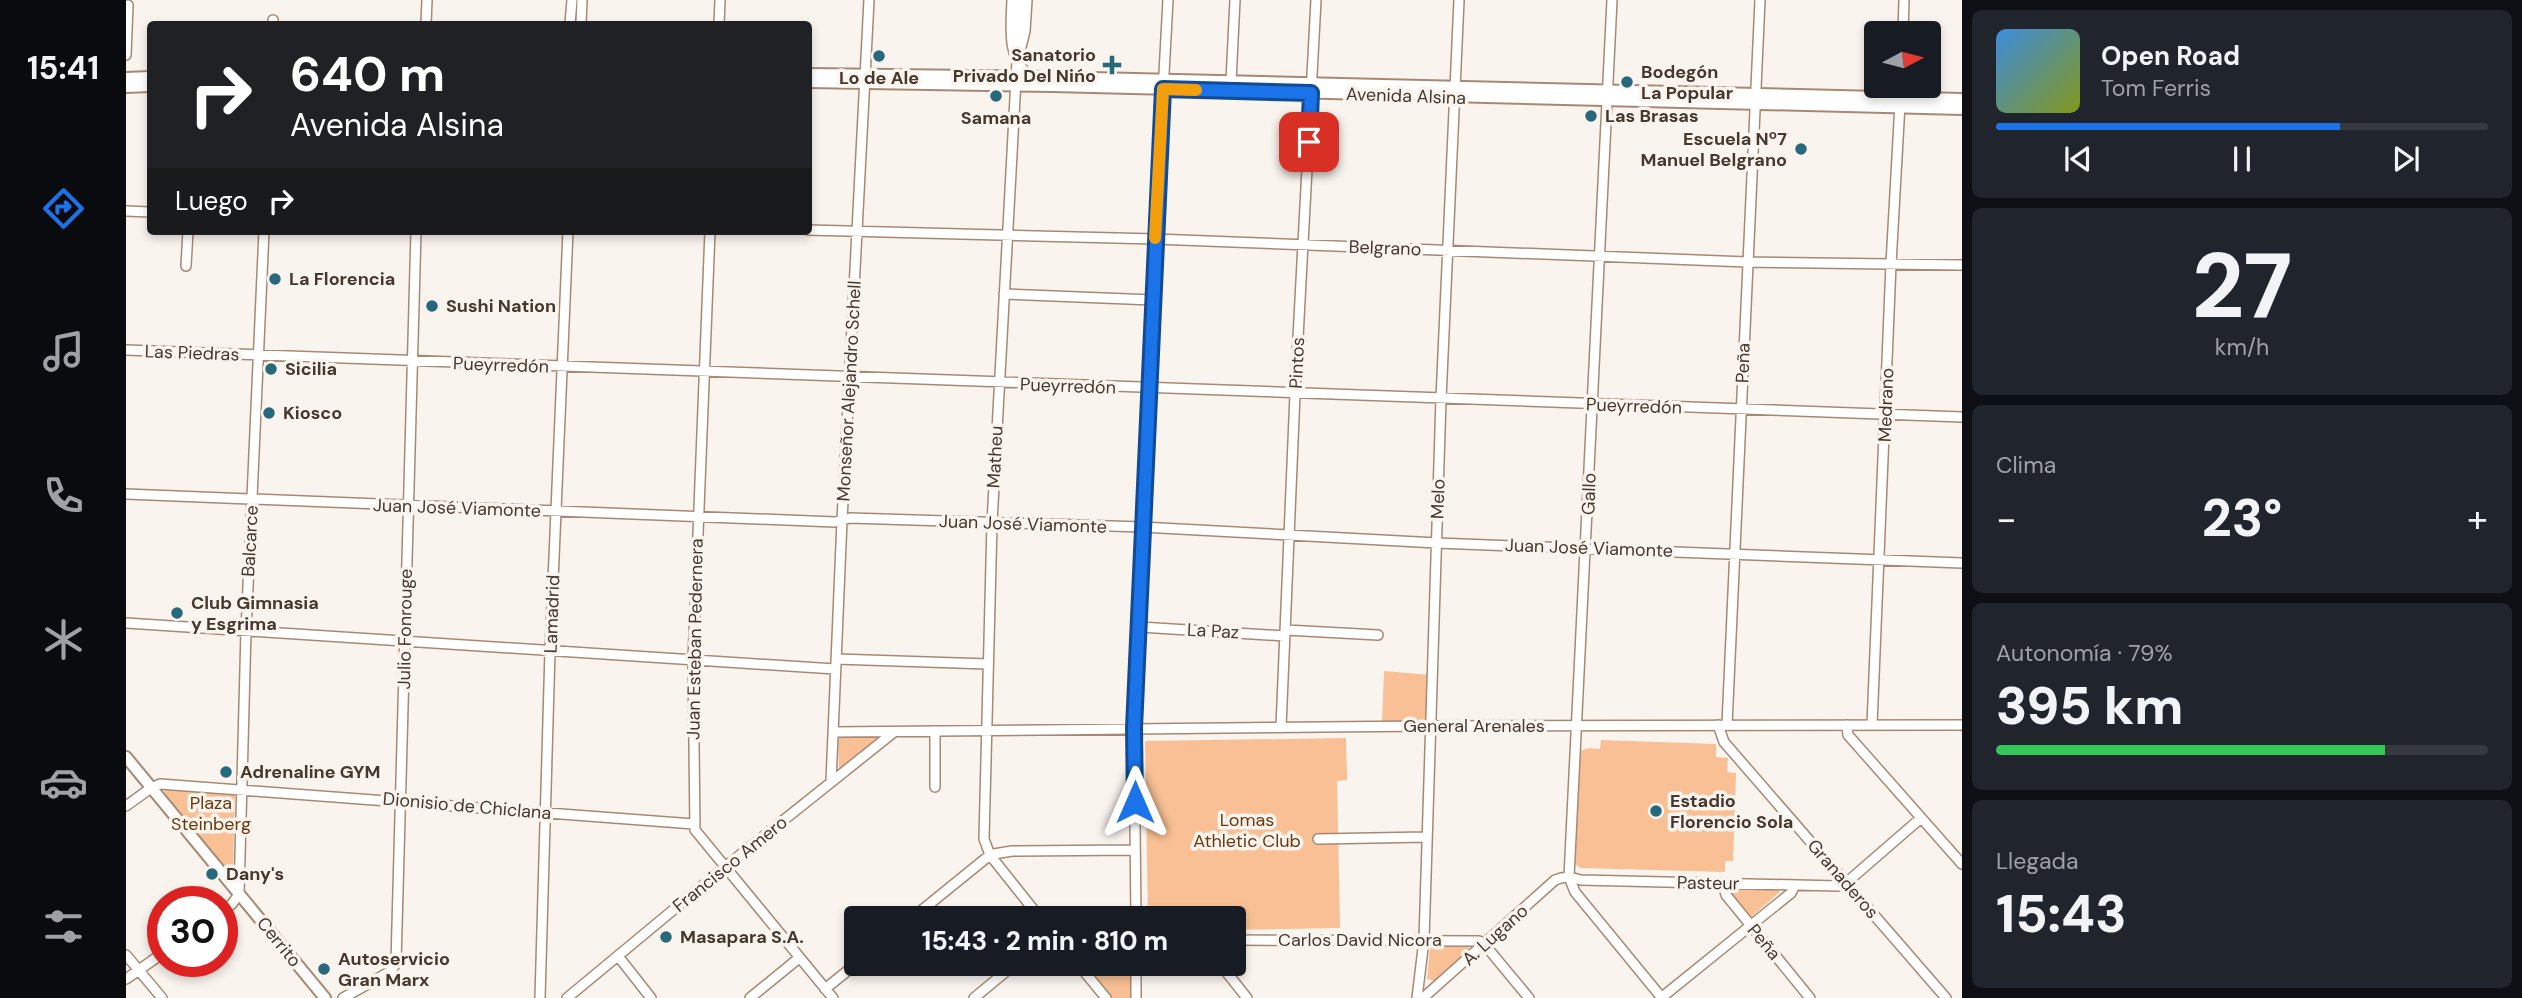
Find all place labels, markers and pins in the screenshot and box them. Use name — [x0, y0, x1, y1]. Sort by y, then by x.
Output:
place label: Sanatorio Privado Del Nińo — [953, 43, 1096, 88]
marker: Lo de Ale — [871, 48, 887, 64]
marker: Sanatorio Privado Del Nińo — [1102, 55, 1122, 75]
place label: Bodegón La Popular — [1641, 60, 1733, 105]
place label: Lo de Ale — [839, 66, 919, 90]
marker: Bodegón La Popular — [1619, 74, 1635, 90]
marker: Samana — [988, 88, 1004, 104]
place label: Las Brasas — [1605, 104, 1699, 128]
place label: Samana — [961, 106, 1031, 130]
marker: Las Brasas — [1583, 108, 1599, 124]
pin — [1279, 112, 1339, 172]
place label: Escuela Nº7 Manuel Belgrano — [1641, 127, 1787, 172]
marker: Escuela Nº7 Manuel Belgrano — [1793, 141, 1809, 157]
place label: La Florencia — [289, 267, 395, 291]
marker: La Florencia — [267, 271, 283, 287]
place label: Sushi Nation — [446, 294, 556, 318]
marker: Sushi Nation — [424, 298, 440, 314]
place label: Sicilia — [285, 357, 337, 381]
marker: Sicilia — [263, 361, 279, 377]
place label: Kiosco — [283, 401, 342, 425]
marker: Kiosco — [261, 405, 277, 421]
place label: Club Gimnasia y Esgrima — [191, 591, 319, 636]
marker: Club Gimnasia y Esgrima — [169, 605, 185, 621]
place label: Adrenaline GYM — [240, 760, 380, 784]
marker: Adrenaline GYM — [218, 764, 234, 780]
place label: Estadio Florencio Sola — [1670, 789, 1793, 834]
marker: Estadio Florencio Sola — [1648, 803, 1664, 819]
place label: Dany's — [226, 862, 284, 886]
marker: Dany's — [204, 866, 220, 882]
place label: Masapara S.A. — [680, 925, 804, 949]
marker: Masapara S.A. — [658, 929, 674, 945]
place label: Autoservicio Gran Marx — [338, 947, 450, 992]
marker: Autoservicio Gran Marx — [316, 961, 332, 977]

